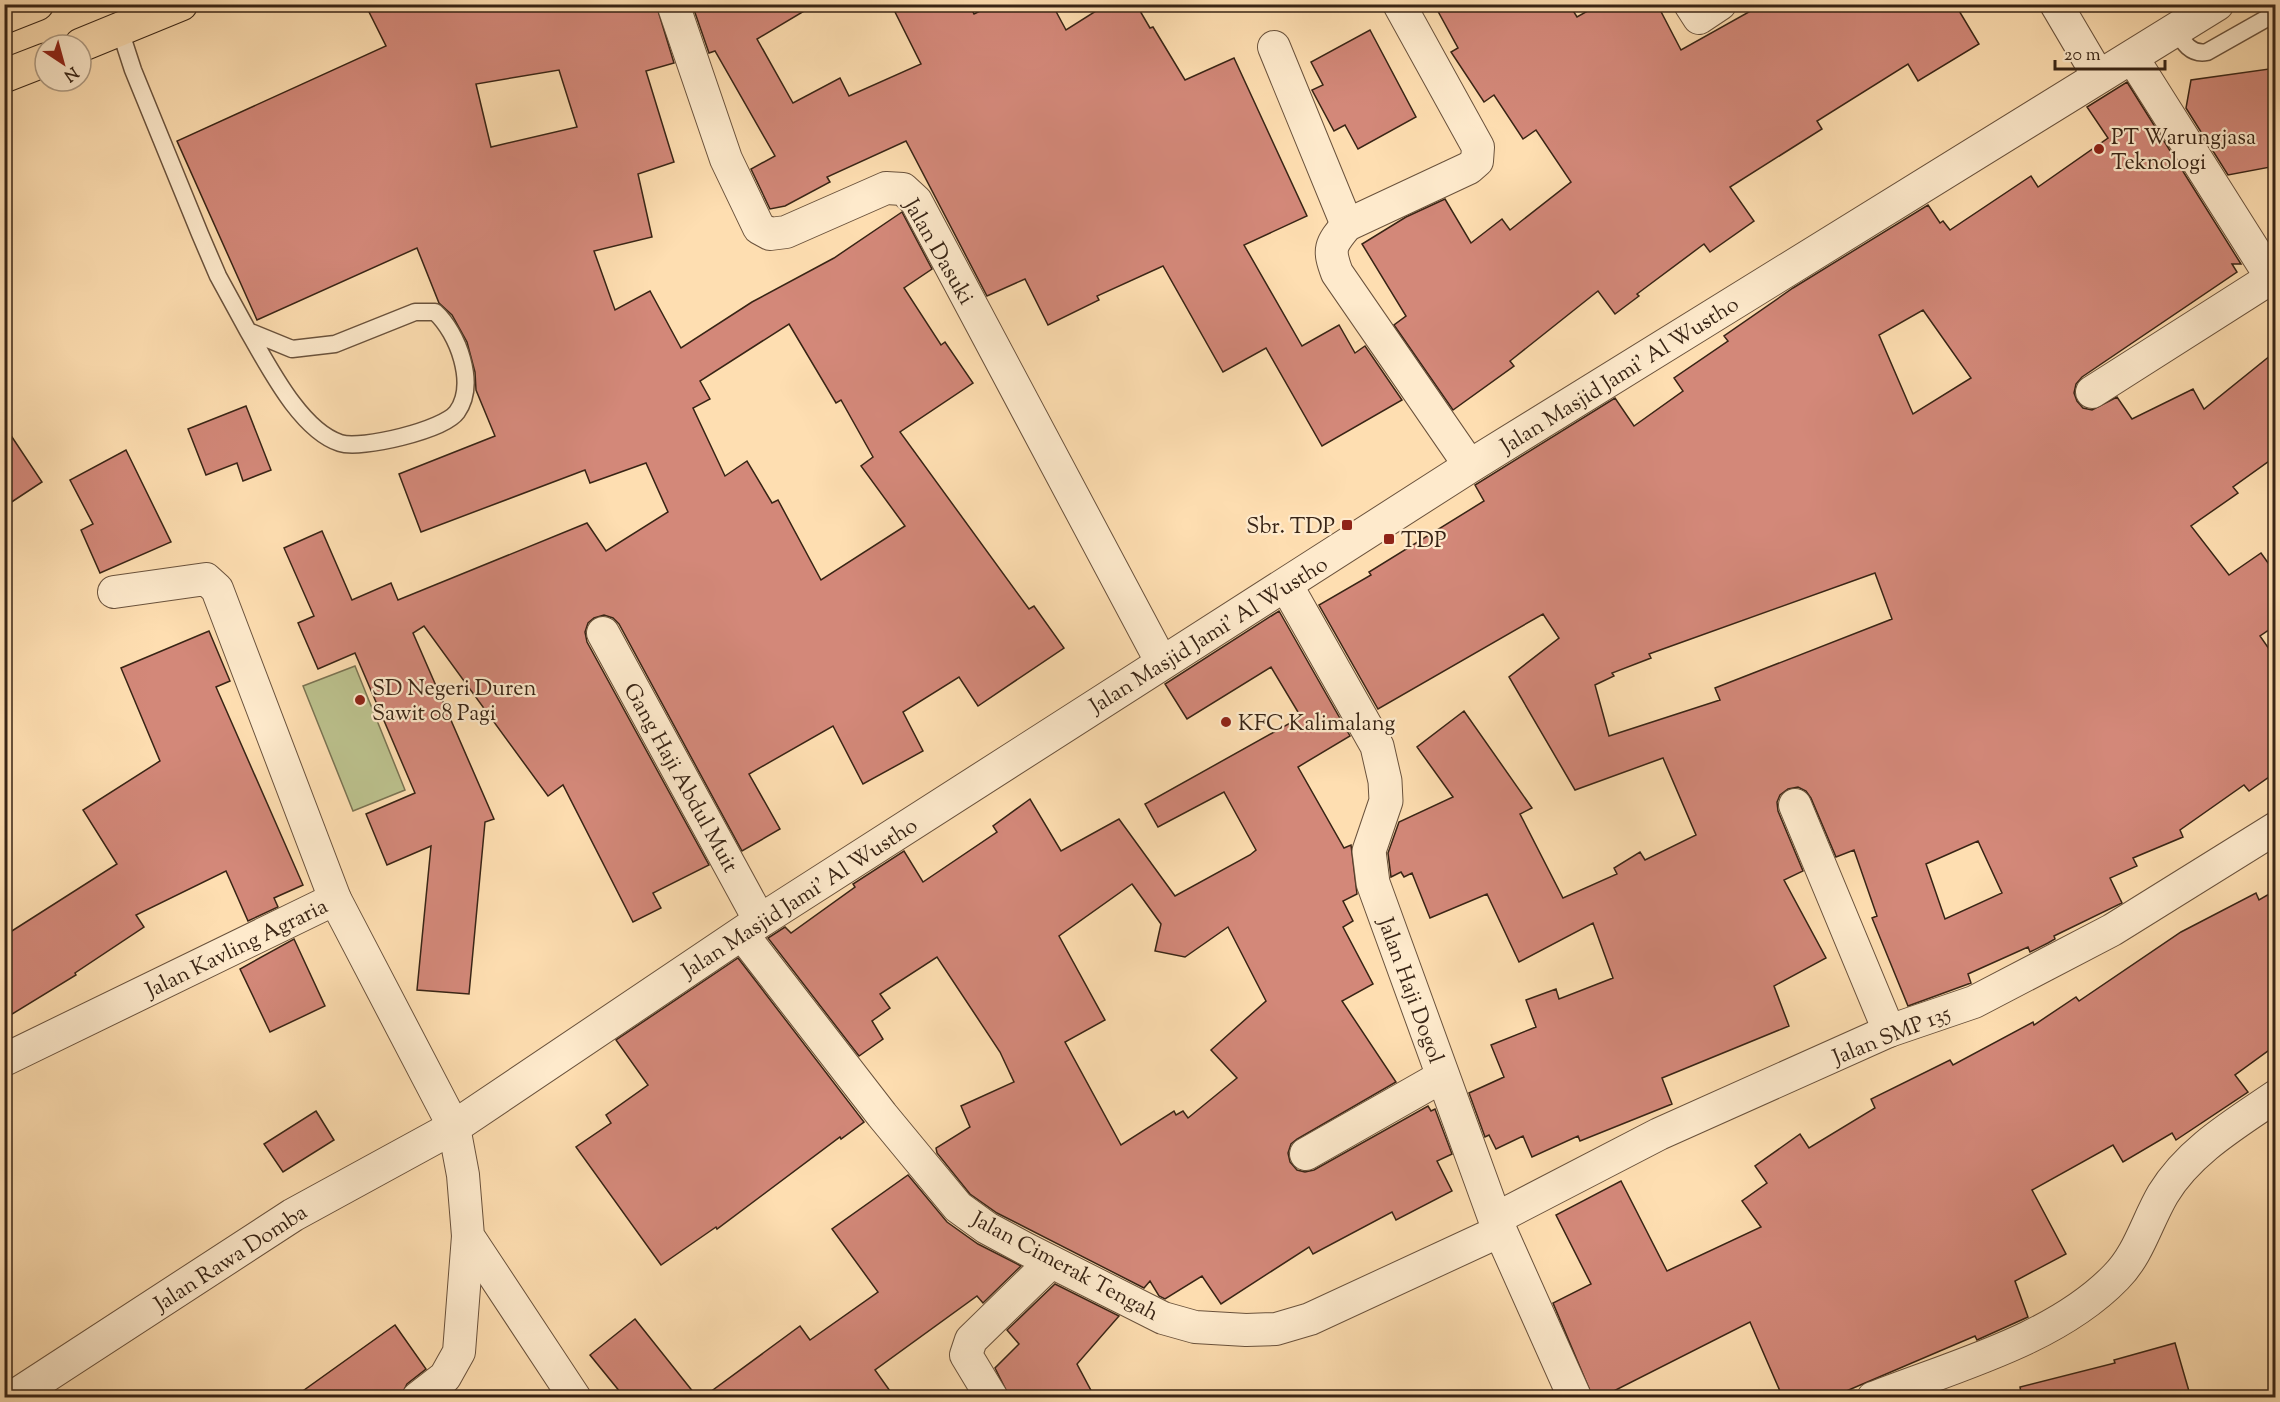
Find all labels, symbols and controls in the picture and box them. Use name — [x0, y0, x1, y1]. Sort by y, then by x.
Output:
north arrow — [33, 33, 93, 93]
scale bar — [2055, 33, 2164, 71]
text: 20 m — [2064, 43, 2101, 69]
text: N — [58, 60, 82, 86]
place label: PT Warungjasa Teknologi — [2111, 123, 2256, 180]
marker: PT Warungjasa Teknologi — [2092, 142, 2106, 156]
street label: Jalan Dasuki — [894, 193, 981, 311]
street label: Jalan Masjid Jami' Al Wustho — [1494, 290, 1746, 464]
place label: Sbr. TDP — [1246, 512, 1335, 544]
marker: Sbr. TDP — [1340, 518, 1354, 532]
place label: TDP — [1401, 526, 1446, 558]
marker: TDP — [1382, 532, 1396, 546]
street label: Jalan Masjid Jami' Al Wustho — [1083, 550, 1335, 724]
place label: SD Negeri Duren Sawit 08 Pagi — [372, 674, 536, 731]
street label: Gang Haji Abdul Muit — [614, 678, 745, 879]
marker: SD Negeri Duren Sawit 08 Pagi — [353, 693, 367, 707]
place label: KFC Kalimalang — [1238, 709, 1395, 741]
marker: KFC Kalimalang — [1219, 715, 1233, 729]
street label: Jalan Masjid Jami' Al Wustho — [675, 811, 925, 989]
street label: Jalan Kavling Agraria — [140, 892, 334, 1008]
street label: Jalan Haji Dogol — [1368, 913, 1450, 1068]
street label: Jalan SMP 135 — [1827, 998, 1956, 1075]
street label: Jalan Rawa Domba — [148, 1198, 315, 1322]
street label: Jalan Cimerak Tengah — [964, 1204, 1164, 1331]

